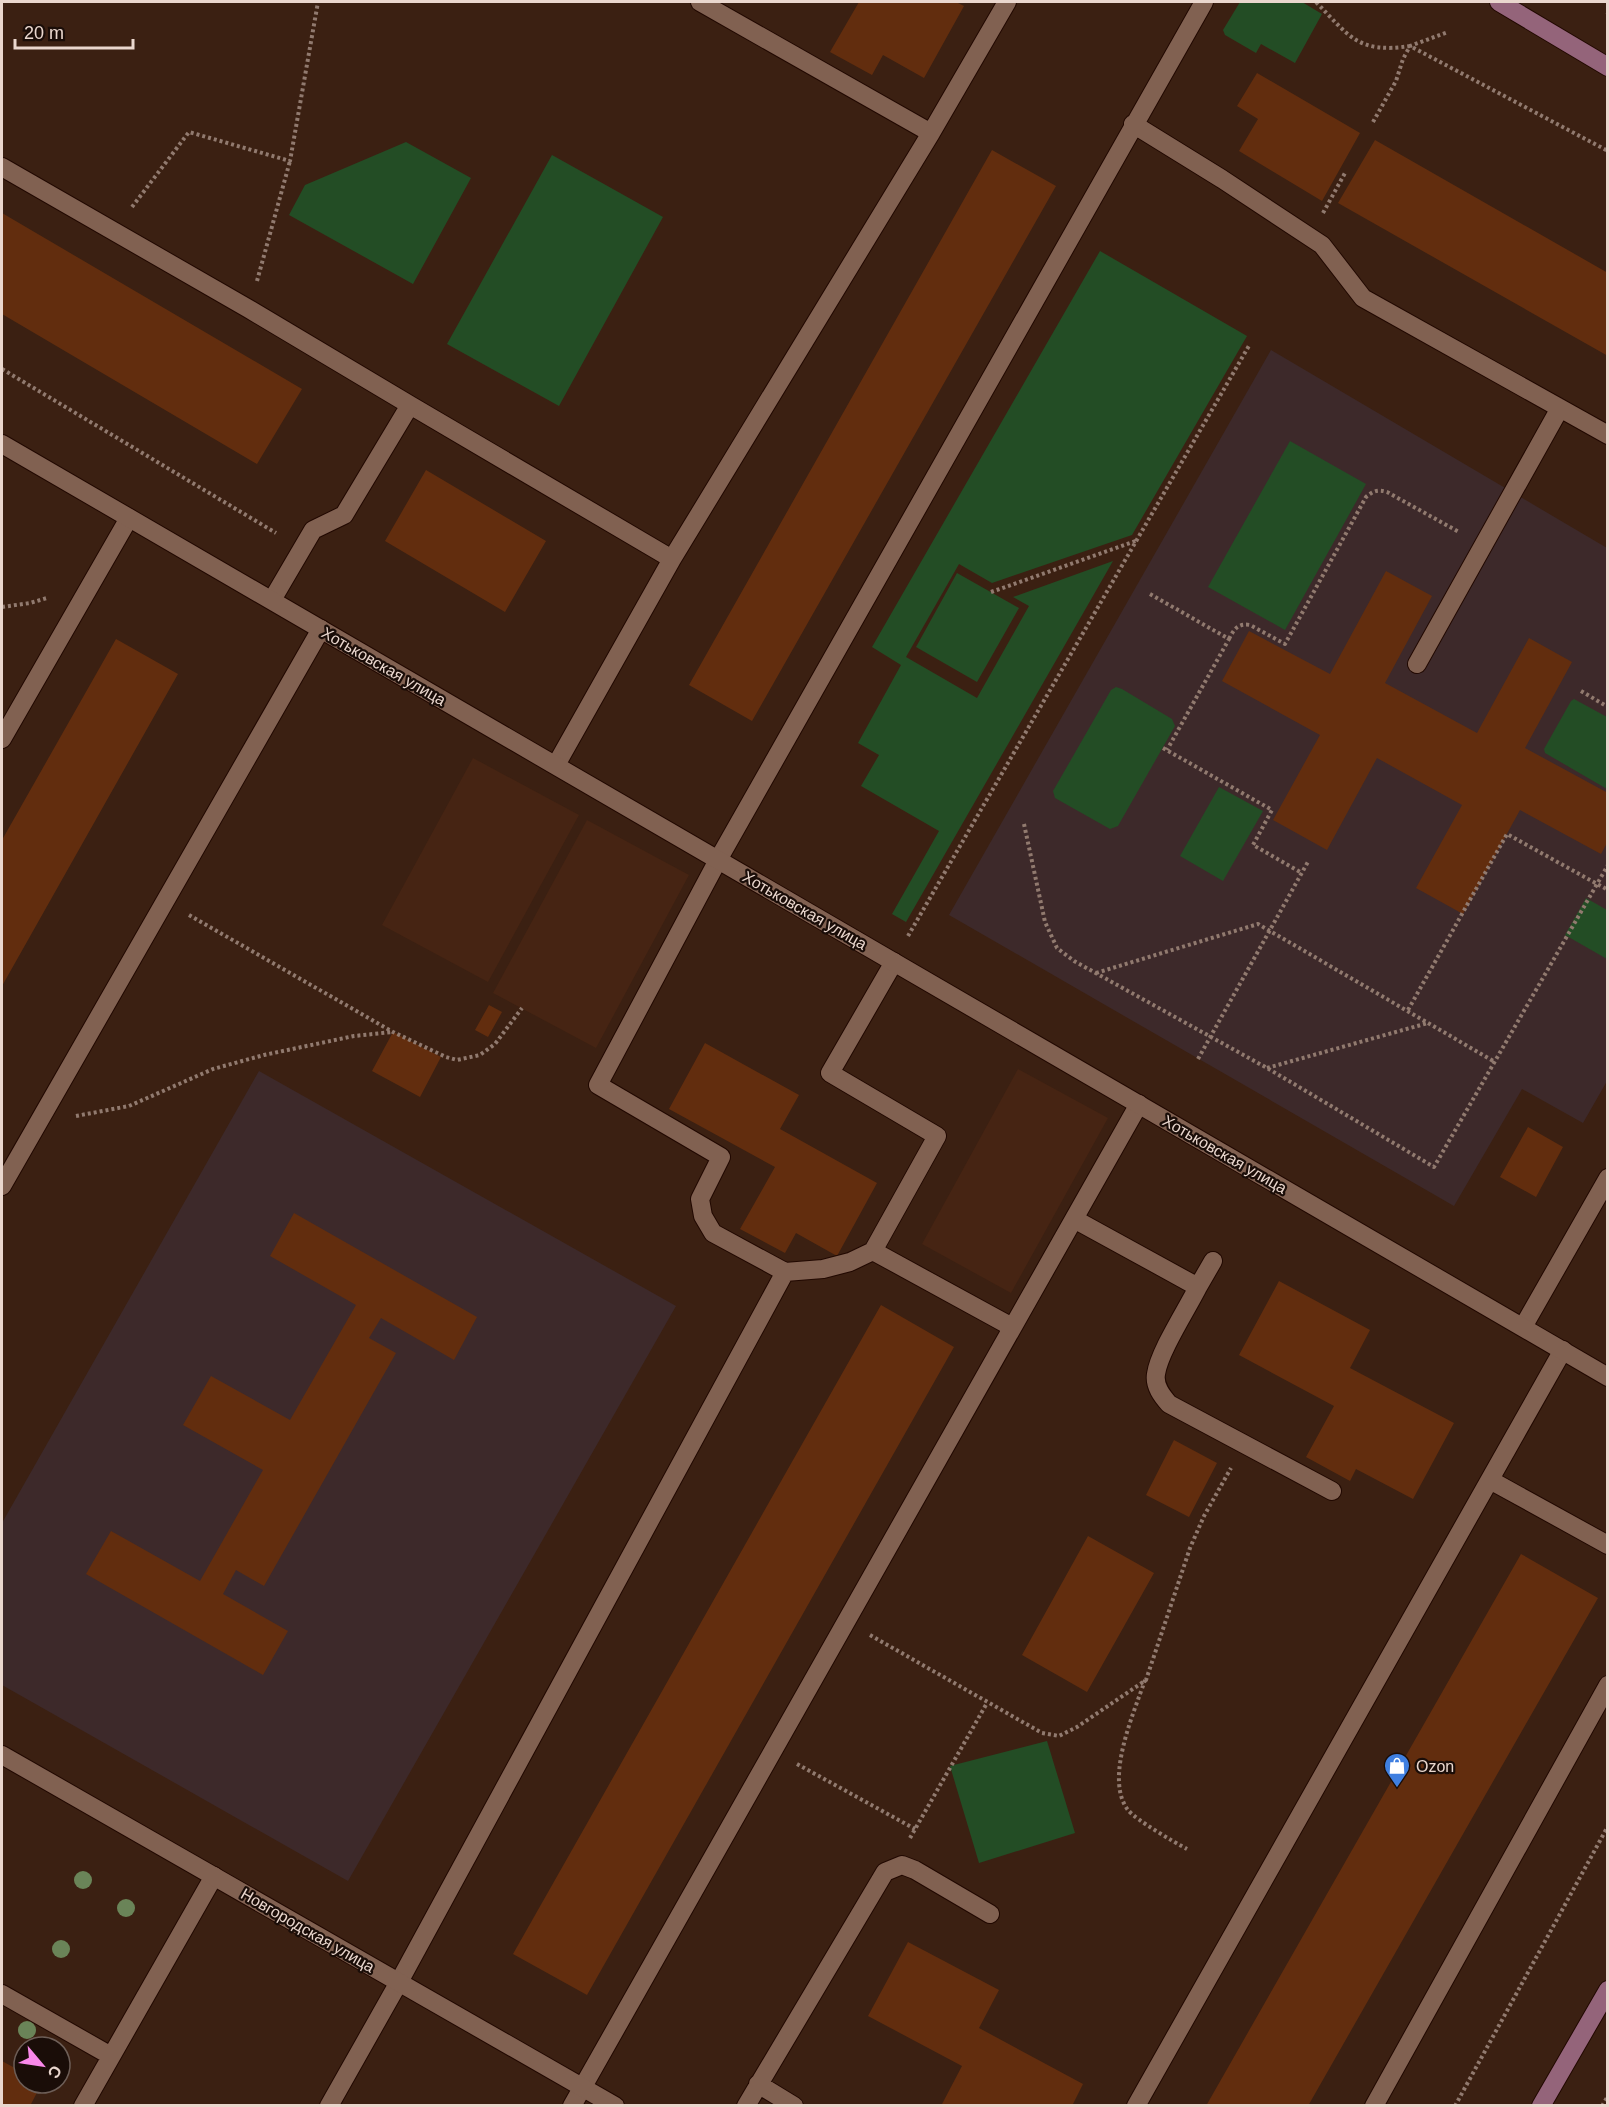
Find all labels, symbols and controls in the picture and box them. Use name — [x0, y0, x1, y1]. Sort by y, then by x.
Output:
scale bar — [15, 12, 134, 50]
text: 20 m — [24, 23, 64, 43]
street label: Хотьковская улица — [319, 624, 449, 709]
street label: Хотьковская улица — [740, 868, 870, 953]
street label: Хотьковская улица — [1160, 1112, 1290, 1197]
shop icon: Ozon — [1382, 1751, 1412, 1789]
place label: Ozon — [1416, 1758, 1454, 1775]
street label: Новгородская улица — [238, 1885, 378, 1976]
north arrow — [12, 2035, 72, 2095]
text: С — [44, 2063, 65, 2082]

